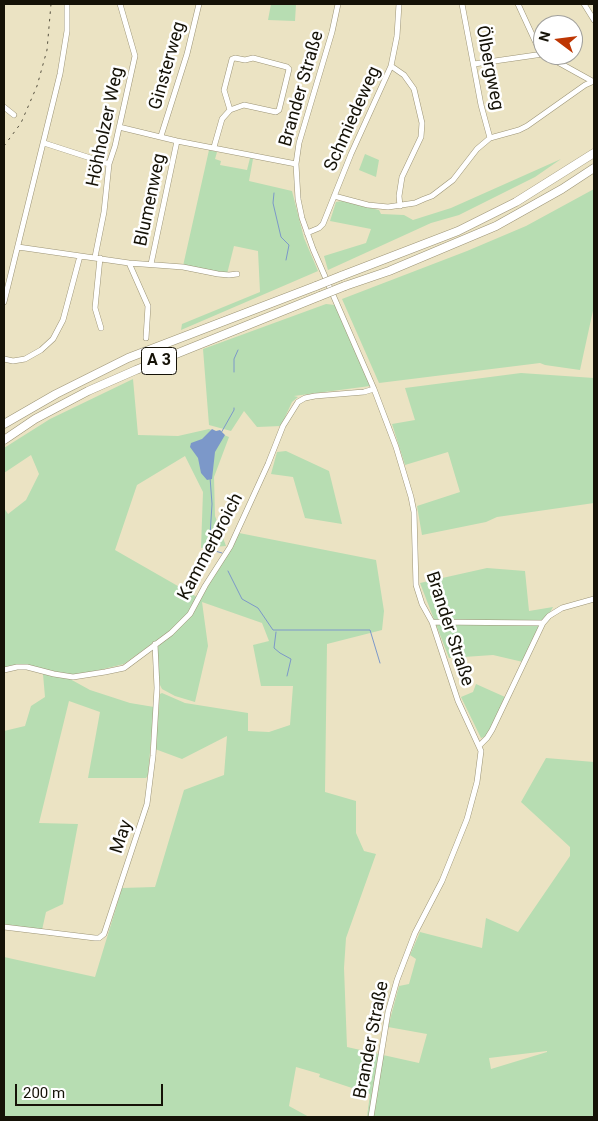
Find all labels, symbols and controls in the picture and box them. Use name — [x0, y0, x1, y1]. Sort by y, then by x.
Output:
north arrow — [533, 15, 583, 65]
street label: Ginsterweg — [145, 19, 191, 113]
street label: Ölbergweg — [470, 24, 508, 112]
street label: Brander Straße — [275, 29, 329, 149]
text: N — [535, 30, 553, 43]
street label: Schmiedeweg — [320, 63, 386, 175]
street label: Höhholzer Weg — [83, 65, 129, 189]
street label: Blumenweg — [131, 152, 171, 248]
road number: A 3 — [142, 348, 176, 374]
street label: Kammerbroich — [174, 490, 248, 604]
street label: Brander Straße — [420, 569, 478, 689]
street label: May — [106, 818, 138, 856]
street label: Brander Straße — [350, 979, 394, 1101]
scale bar — [18, 1074, 165, 1106]
text: 200 m — [23, 1084, 65, 1102]

